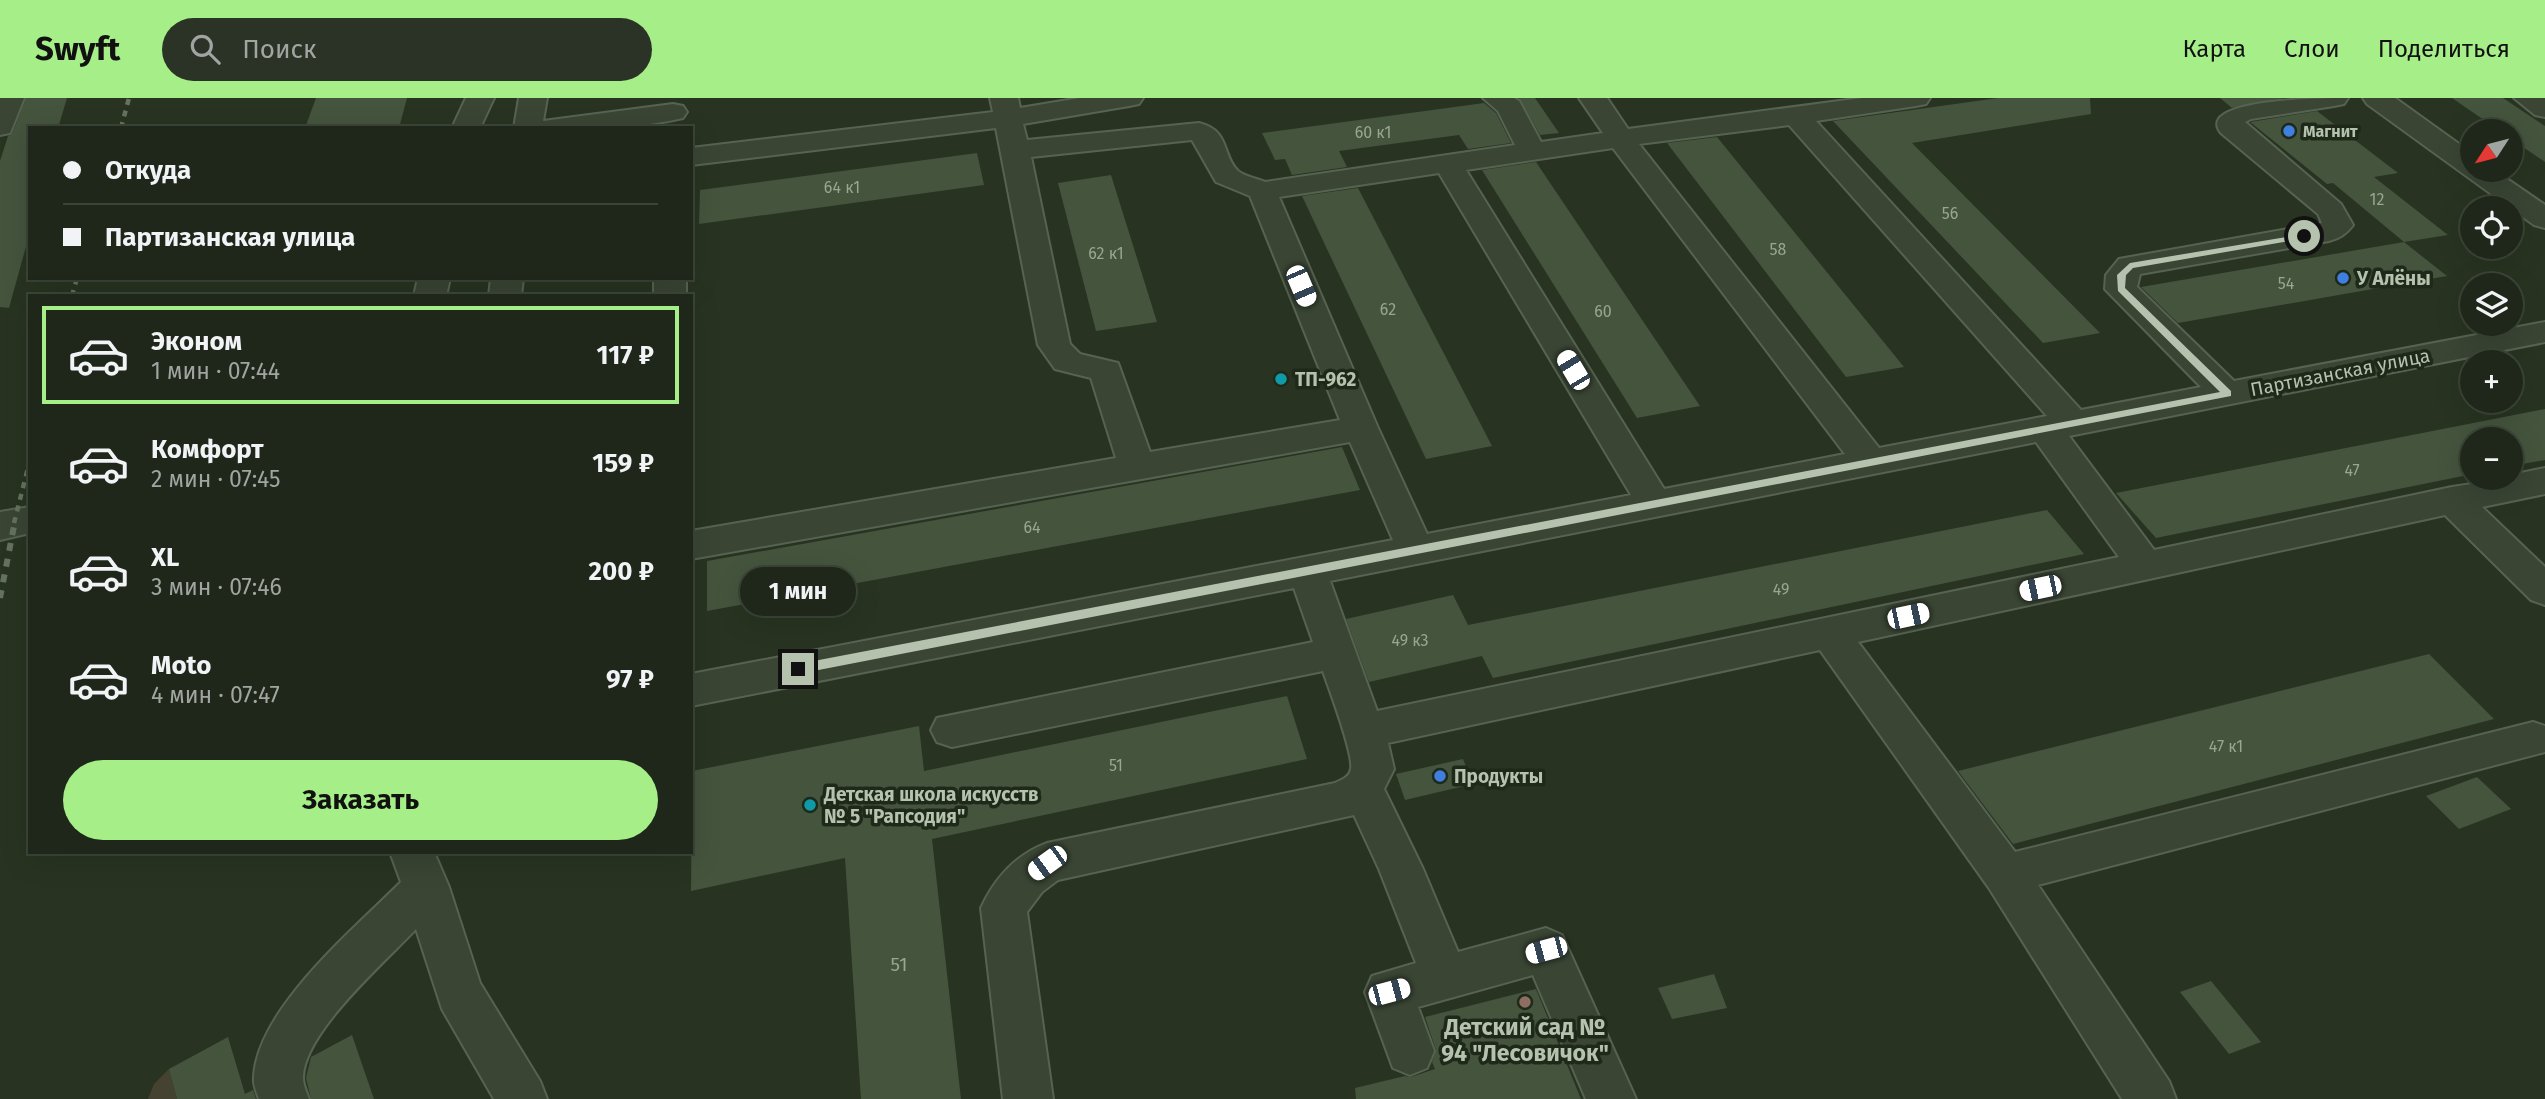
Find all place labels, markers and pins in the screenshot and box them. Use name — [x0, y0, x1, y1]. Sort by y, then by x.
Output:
place label: Магнит — [2303, 122, 2358, 141]
marker: Магнит — [2281, 123, 2297, 139]
place label: У Алёны — [2356, 267, 2431, 290]
marker: У Алёны — [2335, 270, 2351, 286]
place label: ТП-962 — [1295, 368, 1357, 391]
marker: ТП-962 — [1273, 371, 1289, 387]
place label: Продукты — [1454, 765, 1543, 788]
marker: Продукты — [1432, 768, 1448, 784]
place label: Детская школа искусств № 5 "Рапсодия" — [823, 783, 1039, 828]
marker: Детская школа искусств № 5 "Рапсодия" — [802, 797, 818, 813]
marker: Детский сад № 94 "Лесовичок" — [1517, 994, 1533, 1010]
place label: Детский сад № 94 "Лесовичок" — [1441, 1013, 1609, 1067]

